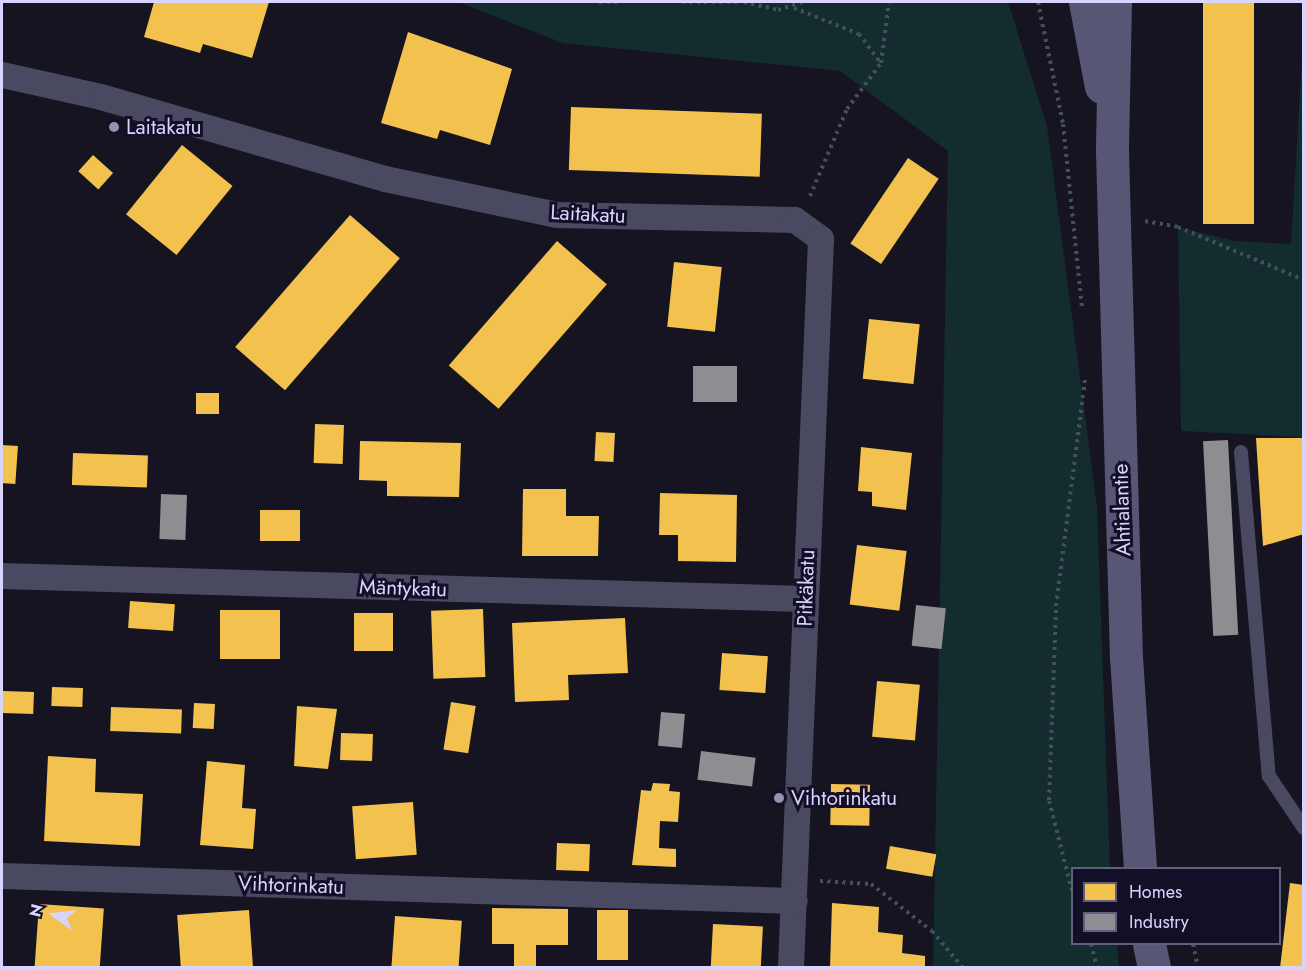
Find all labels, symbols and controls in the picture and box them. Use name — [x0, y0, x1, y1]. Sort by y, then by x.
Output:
place label: Laitakatu — [126, 114, 202, 140]
marker: Laitakatu — [107, 120, 121, 134]
street label: Laitakatu — [550, 199, 626, 229]
street label: Ahtialantie — [1108, 463, 1136, 557]
street label: Pitkäkatu — [792, 549, 820, 627]
street label: Mäntykatu — [359, 574, 447, 602]
place label: Vihtorinkatu — [791, 785, 897, 811]
marker: Vihtorinkatu — [772, 791, 786, 805]
legend — [1071, 867, 1281, 945]
street label: Vihtorinkatu — [238, 871, 344, 899]
text: Homes — [1129, 879, 1182, 905]
north arrow — [24, 885, 84, 945]
text: N — [23, 902, 49, 919]
text: Industry — [1129, 909, 1189, 935]

